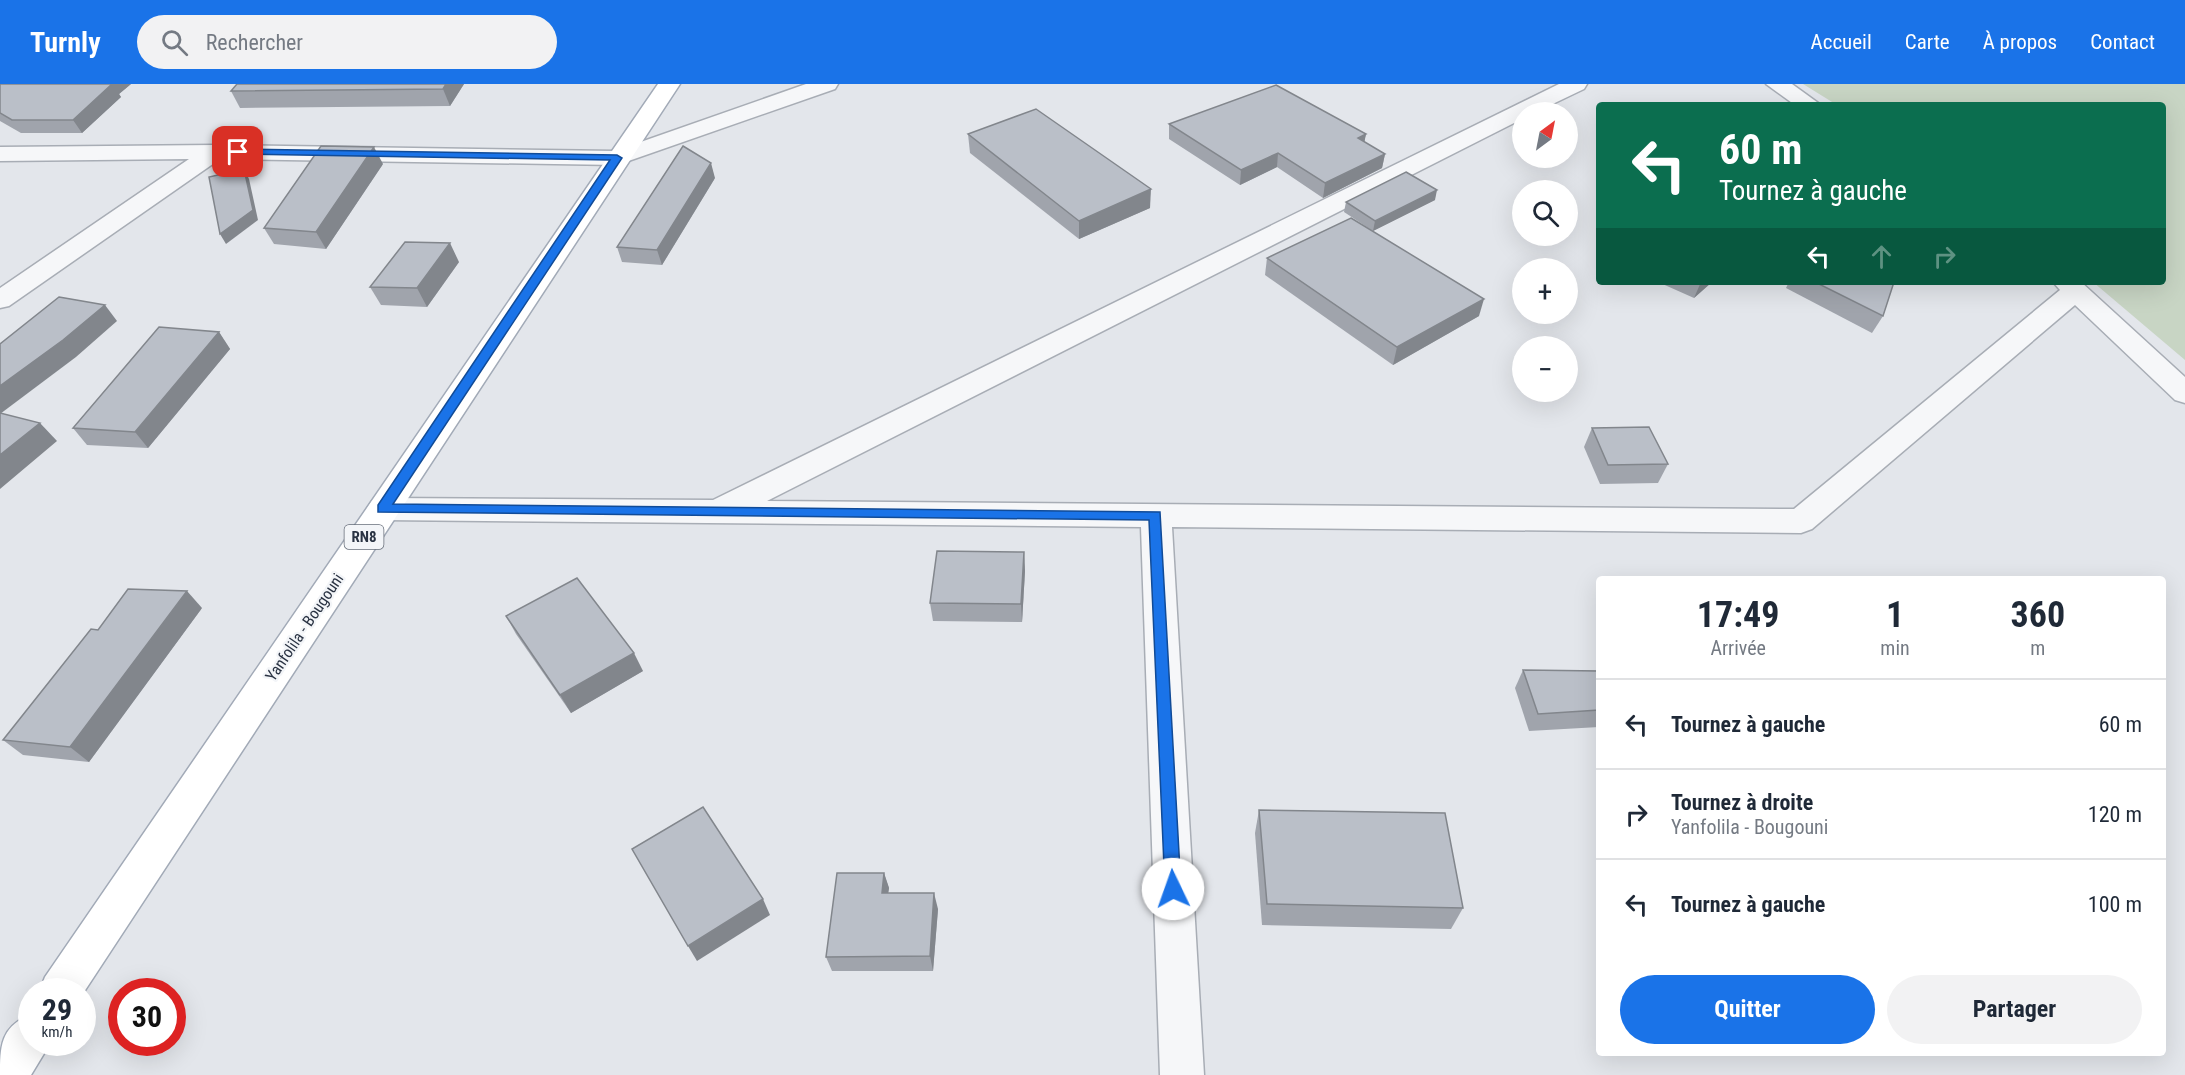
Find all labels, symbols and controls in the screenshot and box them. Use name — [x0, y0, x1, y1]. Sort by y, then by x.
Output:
search box — [137, 15, 557, 69]
text: Turnly — [30, 26, 101, 59]
icon: search — [158, 26, 191, 59]
text: Rechercher — [206, 30, 303, 55]
text: Accueil — [1811, 30, 1872, 54]
text: Carte — [1905, 30, 1950, 54]
text: À propos — [1983, 30, 2057, 54]
text: Contact — [2090, 30, 2155, 54]
north arrow — [1512, 102, 1578, 168]
map controls — [1512, 102, 1578, 402]
text: 60 m — [1719, 125, 1802, 174]
pin — [212, 126, 263, 177]
icon: left — [1620, 126, 1698, 204]
icon: arrive — [221, 135, 254, 168]
text: Tournez à gauche — [1719, 175, 1907, 207]
button: search — [1512, 180, 1578, 246]
icon: left — [1802, 240, 1835, 273]
icon: ahead — [1865, 240, 1898, 273]
icon: right — [1928, 240, 1961, 273]
button: + — [1512, 258, 1578, 324]
button: − — [1512, 336, 1578, 402]
road number: RN8 — [344, 525, 384, 549]
street label: Yanfolila - Bougouni — [261, 570, 347, 685]
text: 17:49 — [1697, 594, 1779, 636]
text: 1 — [1886, 594, 1904, 636]
text: 360 — [2011, 594, 2065, 636]
text: Arrivée — [1710, 636, 1766, 660]
text: min — [1880, 636, 1910, 660]
text: m — [2030, 636, 2045, 660]
icon: left — [1620, 708, 1653, 741]
text: Tournez à gauche — [1671, 712, 1825, 737]
text: 60 m — [2099, 712, 2142, 737]
text: Tournez à droite — [1671, 790, 1813, 815]
icon: right — [1620, 798, 1653, 831]
text: 120 m — [2088, 802, 2142, 827]
text: Yanfolila - Bougouni — [1671, 815, 1828, 839]
position arrow — [1141, 857, 1205, 921]
icon: left — [1620, 888, 1653, 921]
text: Tournez à gauche — [1671, 892, 1825, 917]
text: 100 m — [2088, 892, 2142, 917]
button: Quitter — [1620, 975, 1875, 1044]
button: Partager — [1887, 975, 2142, 1044]
speed limit sign: 30 — [108, 978, 186, 1056]
text: 29 — [42, 992, 72, 1027]
text: km/h — [42, 1023, 72, 1041]

